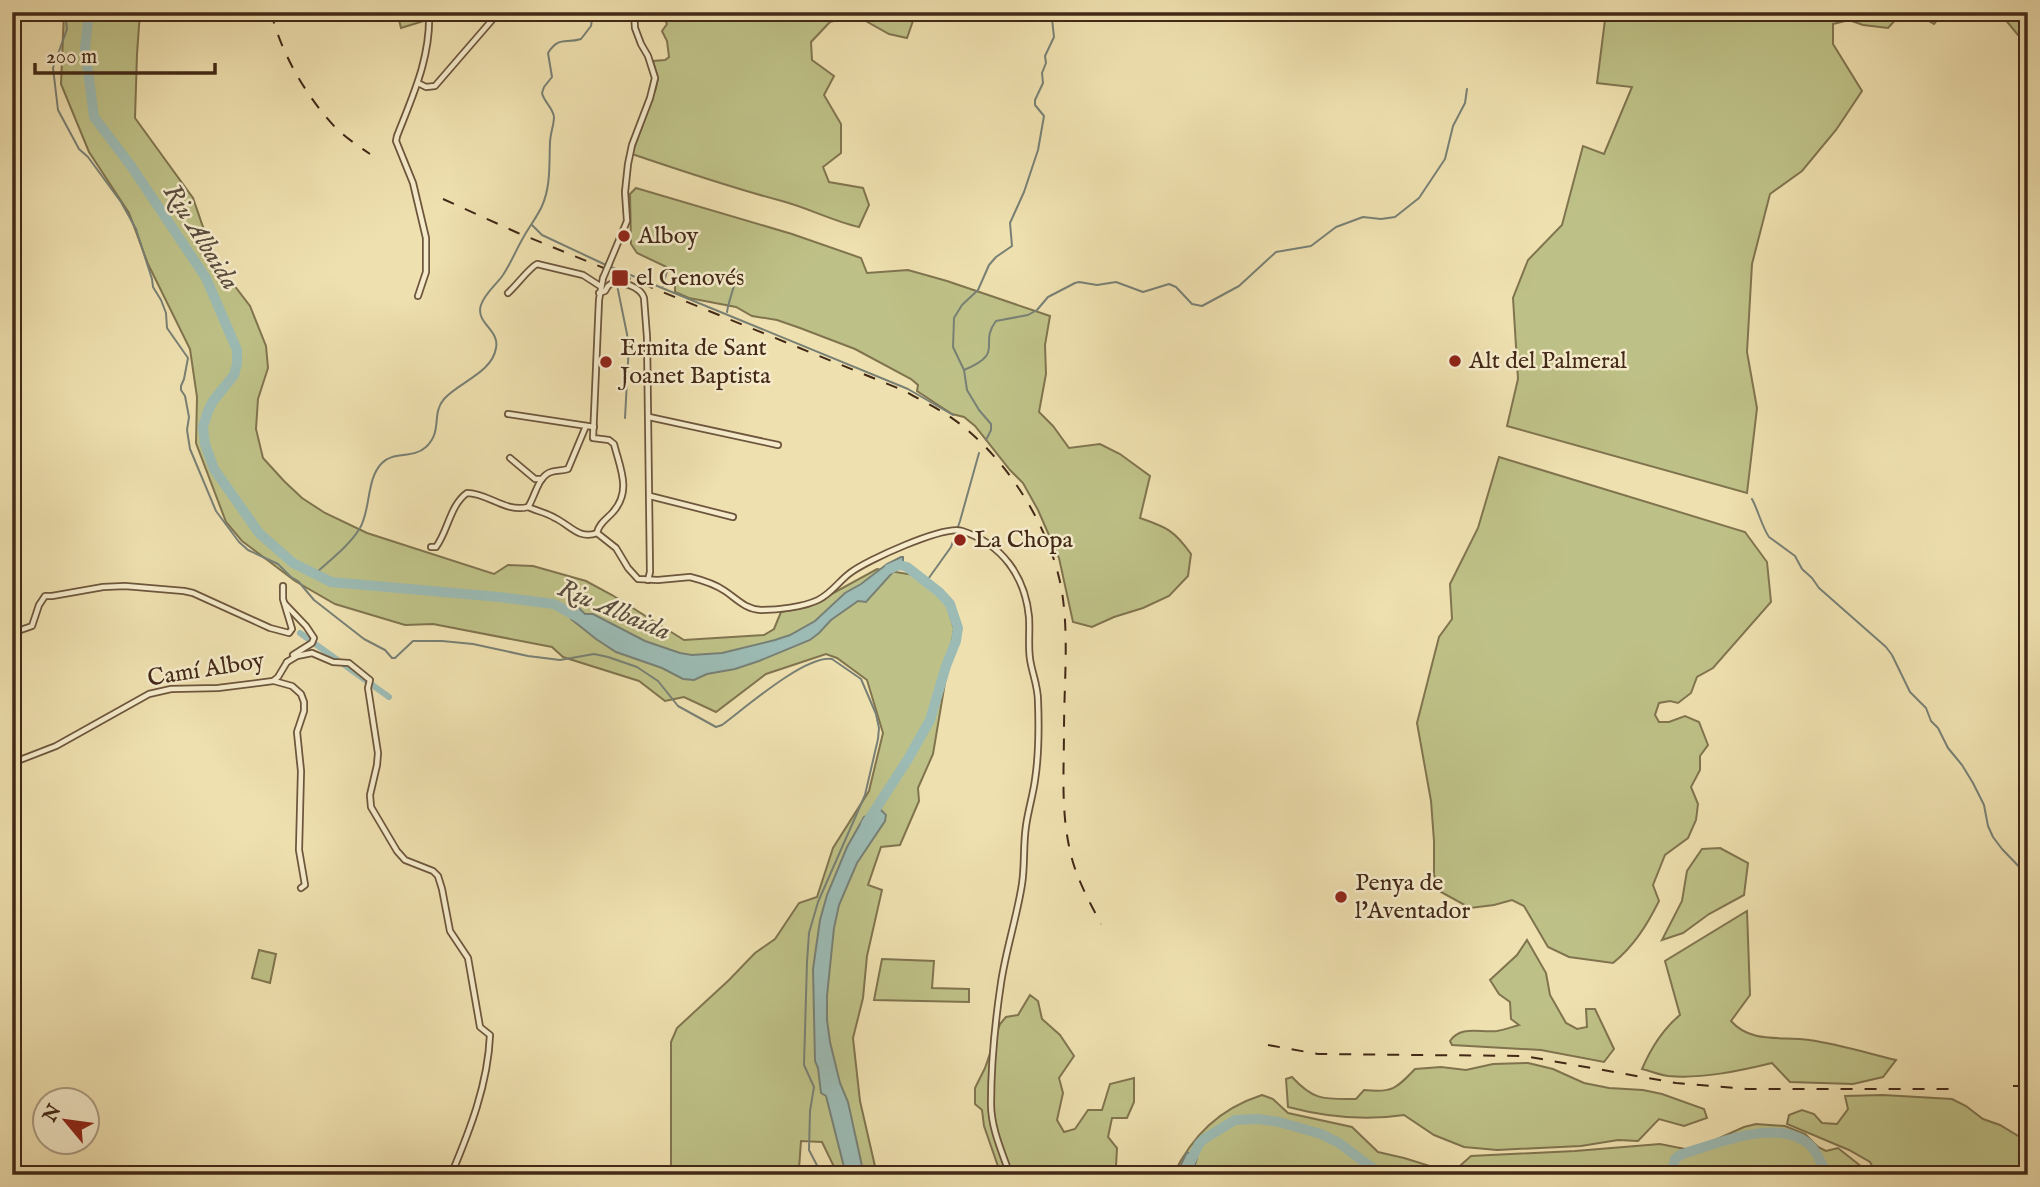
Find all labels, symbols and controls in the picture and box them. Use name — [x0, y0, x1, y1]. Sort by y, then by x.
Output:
scale bar — [35, 32, 215, 76]
text: 200 m — [46, 44, 97, 71]
water label: Riu Albaida — [155, 178, 247, 296]
place label: Alboy — [637, 221, 698, 252]
marker: Alboy — [616, 228, 632, 244]
place label: el Genovés — [636, 263, 744, 294]
marker: el Genovés — [610, 268, 630, 288]
place label: Ermita de Sant Joanet Baptista — [617, 333, 771, 392]
place label: Alt del Palmeral — [1468, 346, 1627, 377]
marker: Alt del Palmeral — [1447, 353, 1463, 369]
marker: Ermita de Sant Joanet Baptista — [598, 354, 614, 370]
place label: La Chopa — [974, 525, 1073, 556]
marker: La Chopa — [952, 532, 968, 548]
water label: Riu Albaida — [553, 572, 675, 648]
street label: Camí Alboy — [145, 645, 267, 695]
place label: Penya de l'Aventador — [1355, 868, 1470, 927]
marker: Penya de l'Aventador — [1333, 889, 1349, 905]
north arrow — [32, 1086, 102, 1156]
text: N — [38, 1100, 68, 1128]

